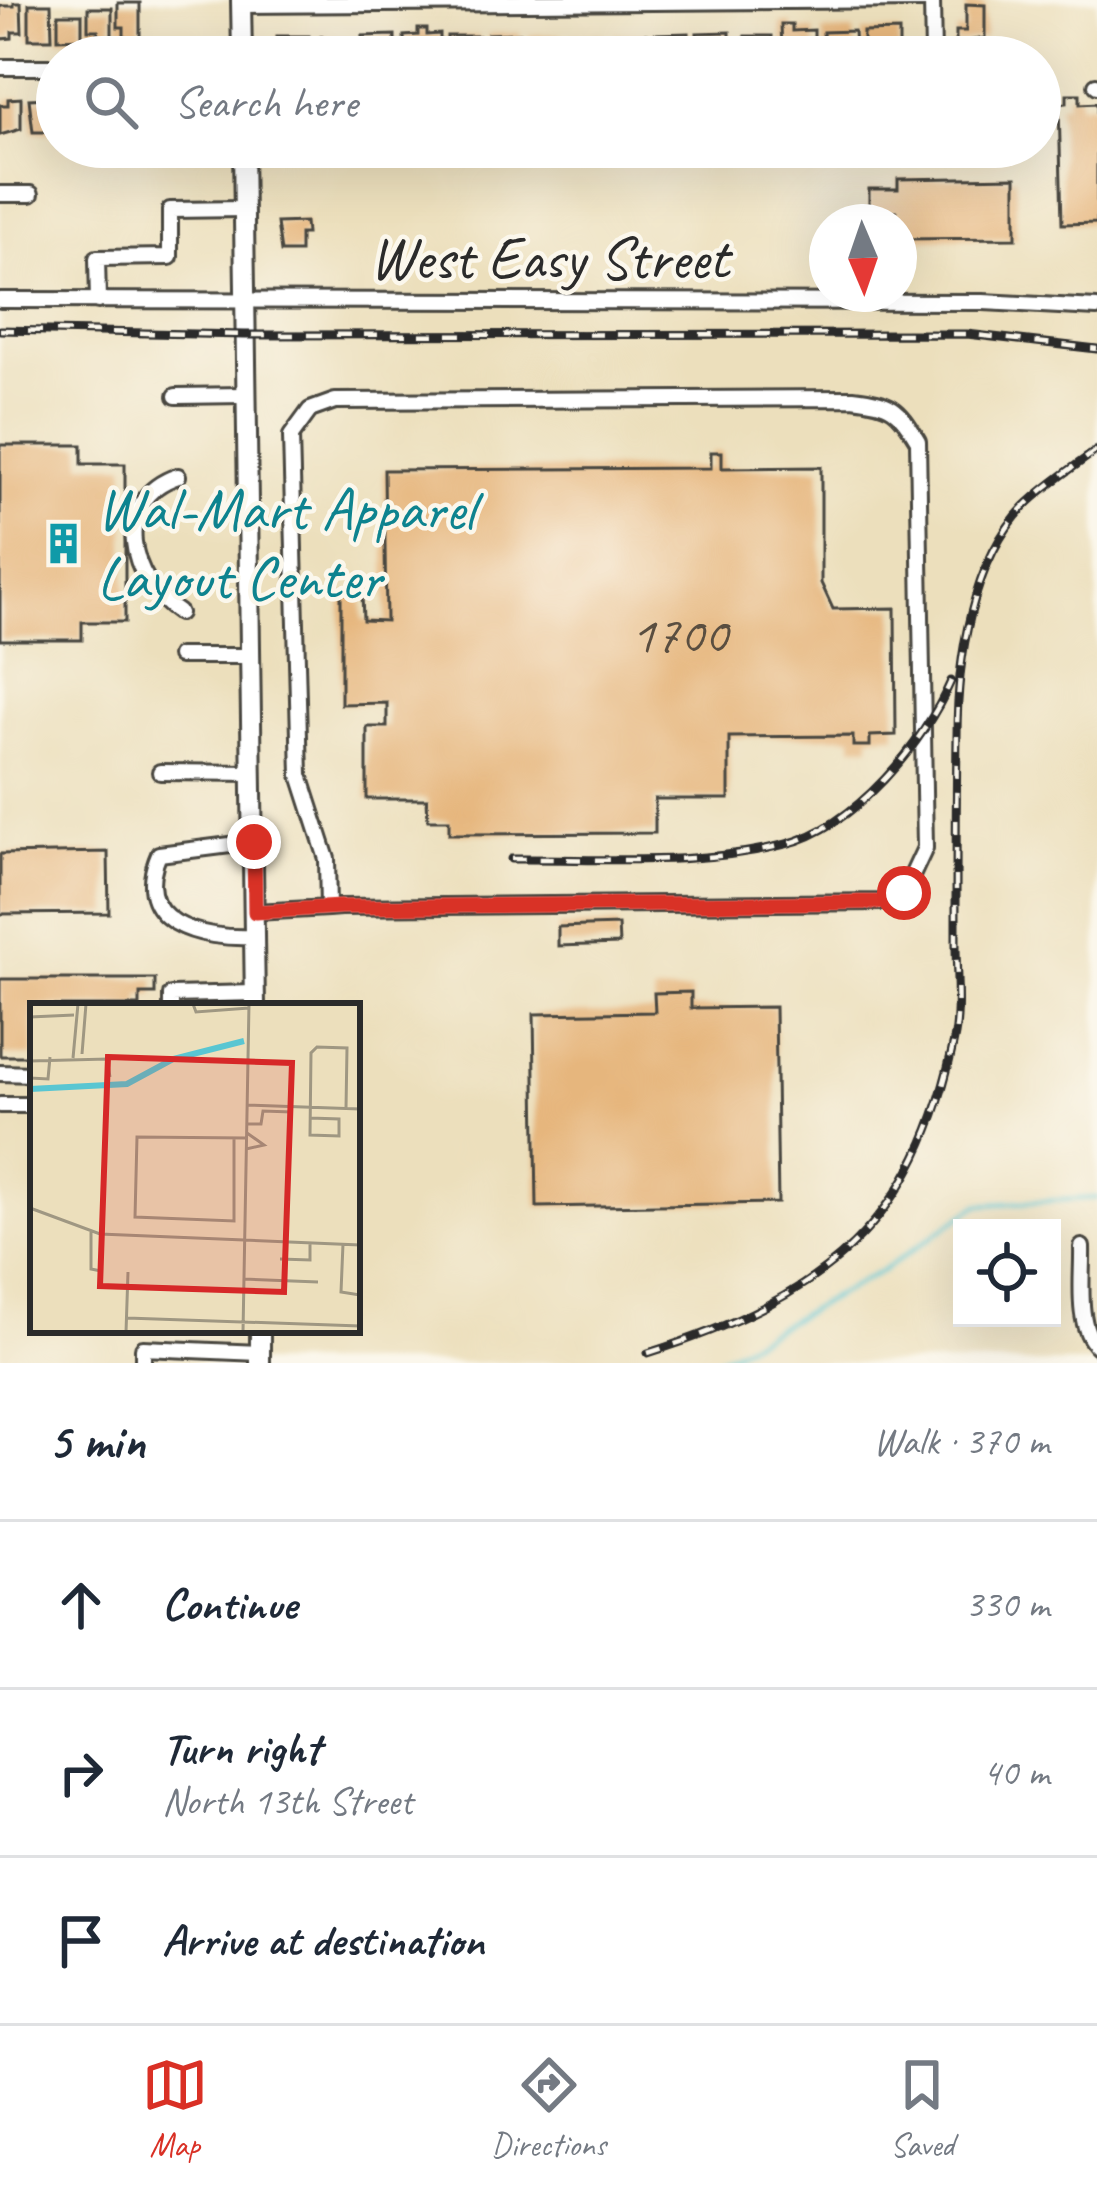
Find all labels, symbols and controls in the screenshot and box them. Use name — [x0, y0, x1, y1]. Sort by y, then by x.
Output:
search box — [36, 36, 1061, 168]
icon: search — [78, 69, 144, 135]
text: Search here — [174, 74, 357, 131]
north arrow — [809, 204, 917, 312]
street label: West Easy Street — [370, 220, 734, 296]
place label: Wal-Mart Apparel Layout Center — [97, 471, 484, 616]
building icon: Wal-Mart Apparel Layout Center — [40, 520, 86, 566]
house number: 1700 — [630, 600, 731, 668]
route end — [227, 815, 281, 869]
route start — [877, 866, 931, 920]
inset map — [30, 1003, 360, 1333]
map controls — [953, 1219, 1061, 1327]
button: locate — [953, 1219, 1061, 1327]
text: 5 min — [48, 1409, 145, 1473]
text: Walk · 370 m — [873, 1417, 1049, 1466]
icon: ahead — [48, 1572, 114, 1638]
text: Continue — [162, 1576, 296, 1633]
text: 330 m — [965, 1580, 1049, 1629]
text: Turn right — [162, 1720, 320, 1777]
icon: right — [48, 1740, 114, 1806]
text: 40 m — [983, 1748, 1049, 1797]
text: North 13th Street — [162, 1777, 413, 1826]
icon: arrive — [48, 1908, 114, 1974]
text: Arrive at destination — [162, 1912, 484, 1969]
tab: Map — [142, 2052, 208, 2166]
tab: Directions — [491, 2052, 606, 2166]
tab: Saved — [889, 2052, 955, 2166]

